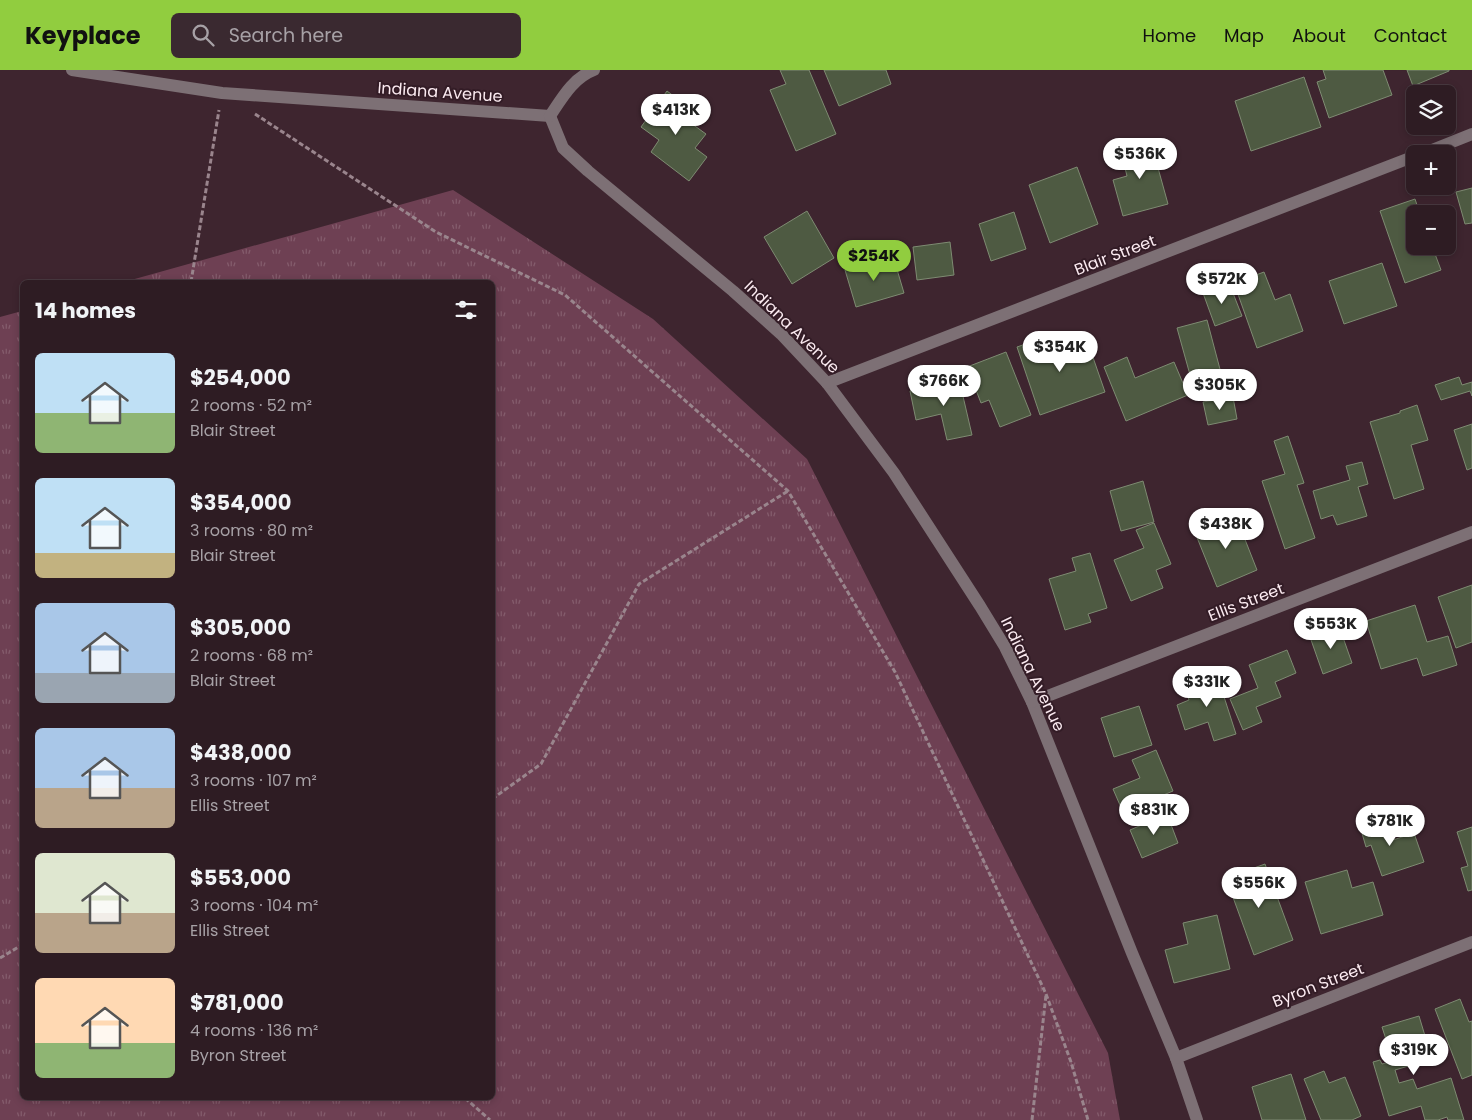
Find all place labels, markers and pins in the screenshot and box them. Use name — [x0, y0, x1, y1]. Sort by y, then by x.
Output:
pin: $413K — [641, 93, 711, 136]
pin: $536K — [1105, 138, 1175, 180]
pin: $254K — [839, 240, 909, 282]
pin: $572K — [1187, 262, 1257, 305]
pin: $354K — [1025, 330, 1095, 373]
pin: $766K — [909, 364, 979, 407]
pin: $305K — [1185, 368, 1255, 411]
pin: $438K — [1191, 508, 1261, 550]
pin: $553K — [1296, 608, 1366, 650]
pin: $331K — [1172, 666, 1242, 708]
pin: $831K — [1119, 794, 1189, 836]
pin: $781K — [1355, 804, 1425, 847]
pin: $556K — [1224, 866, 1294, 909]
pin: $319K — [1379, 1034, 1449, 1076]

